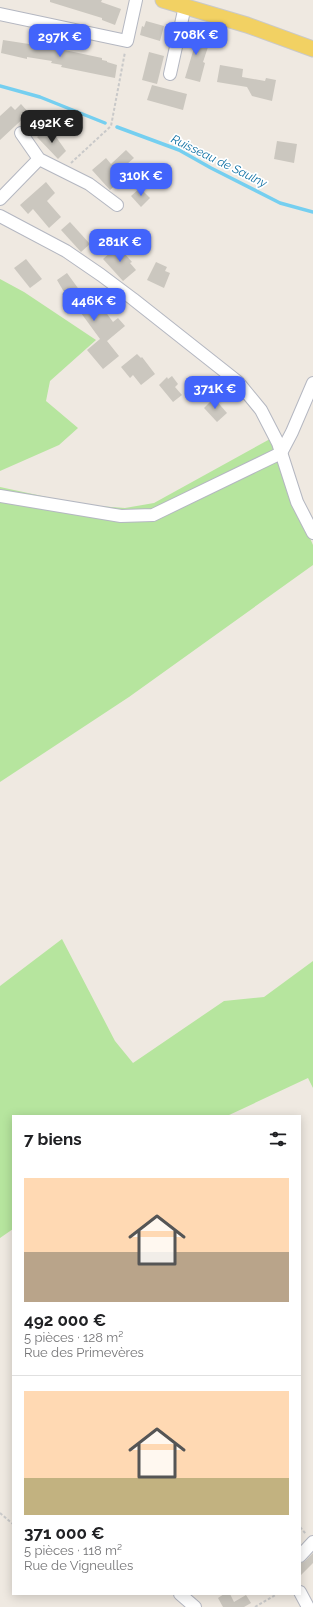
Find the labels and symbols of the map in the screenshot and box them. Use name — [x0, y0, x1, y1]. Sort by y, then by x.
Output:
pin: 708K € — [163, 22, 229, 56]
pin: 297K € — [27, 24, 93, 58]
pin: 492K € — [19, 110, 85, 144]
water label: Ruisseau de Saulny — [169, 132, 270, 191]
pin: 310K € — [108, 163, 174, 197]
pin: 281K € — [87, 229, 153, 263]
pin: 446K € — [61, 288, 127, 322]
pin: 371K € — [182, 376, 248, 410]

